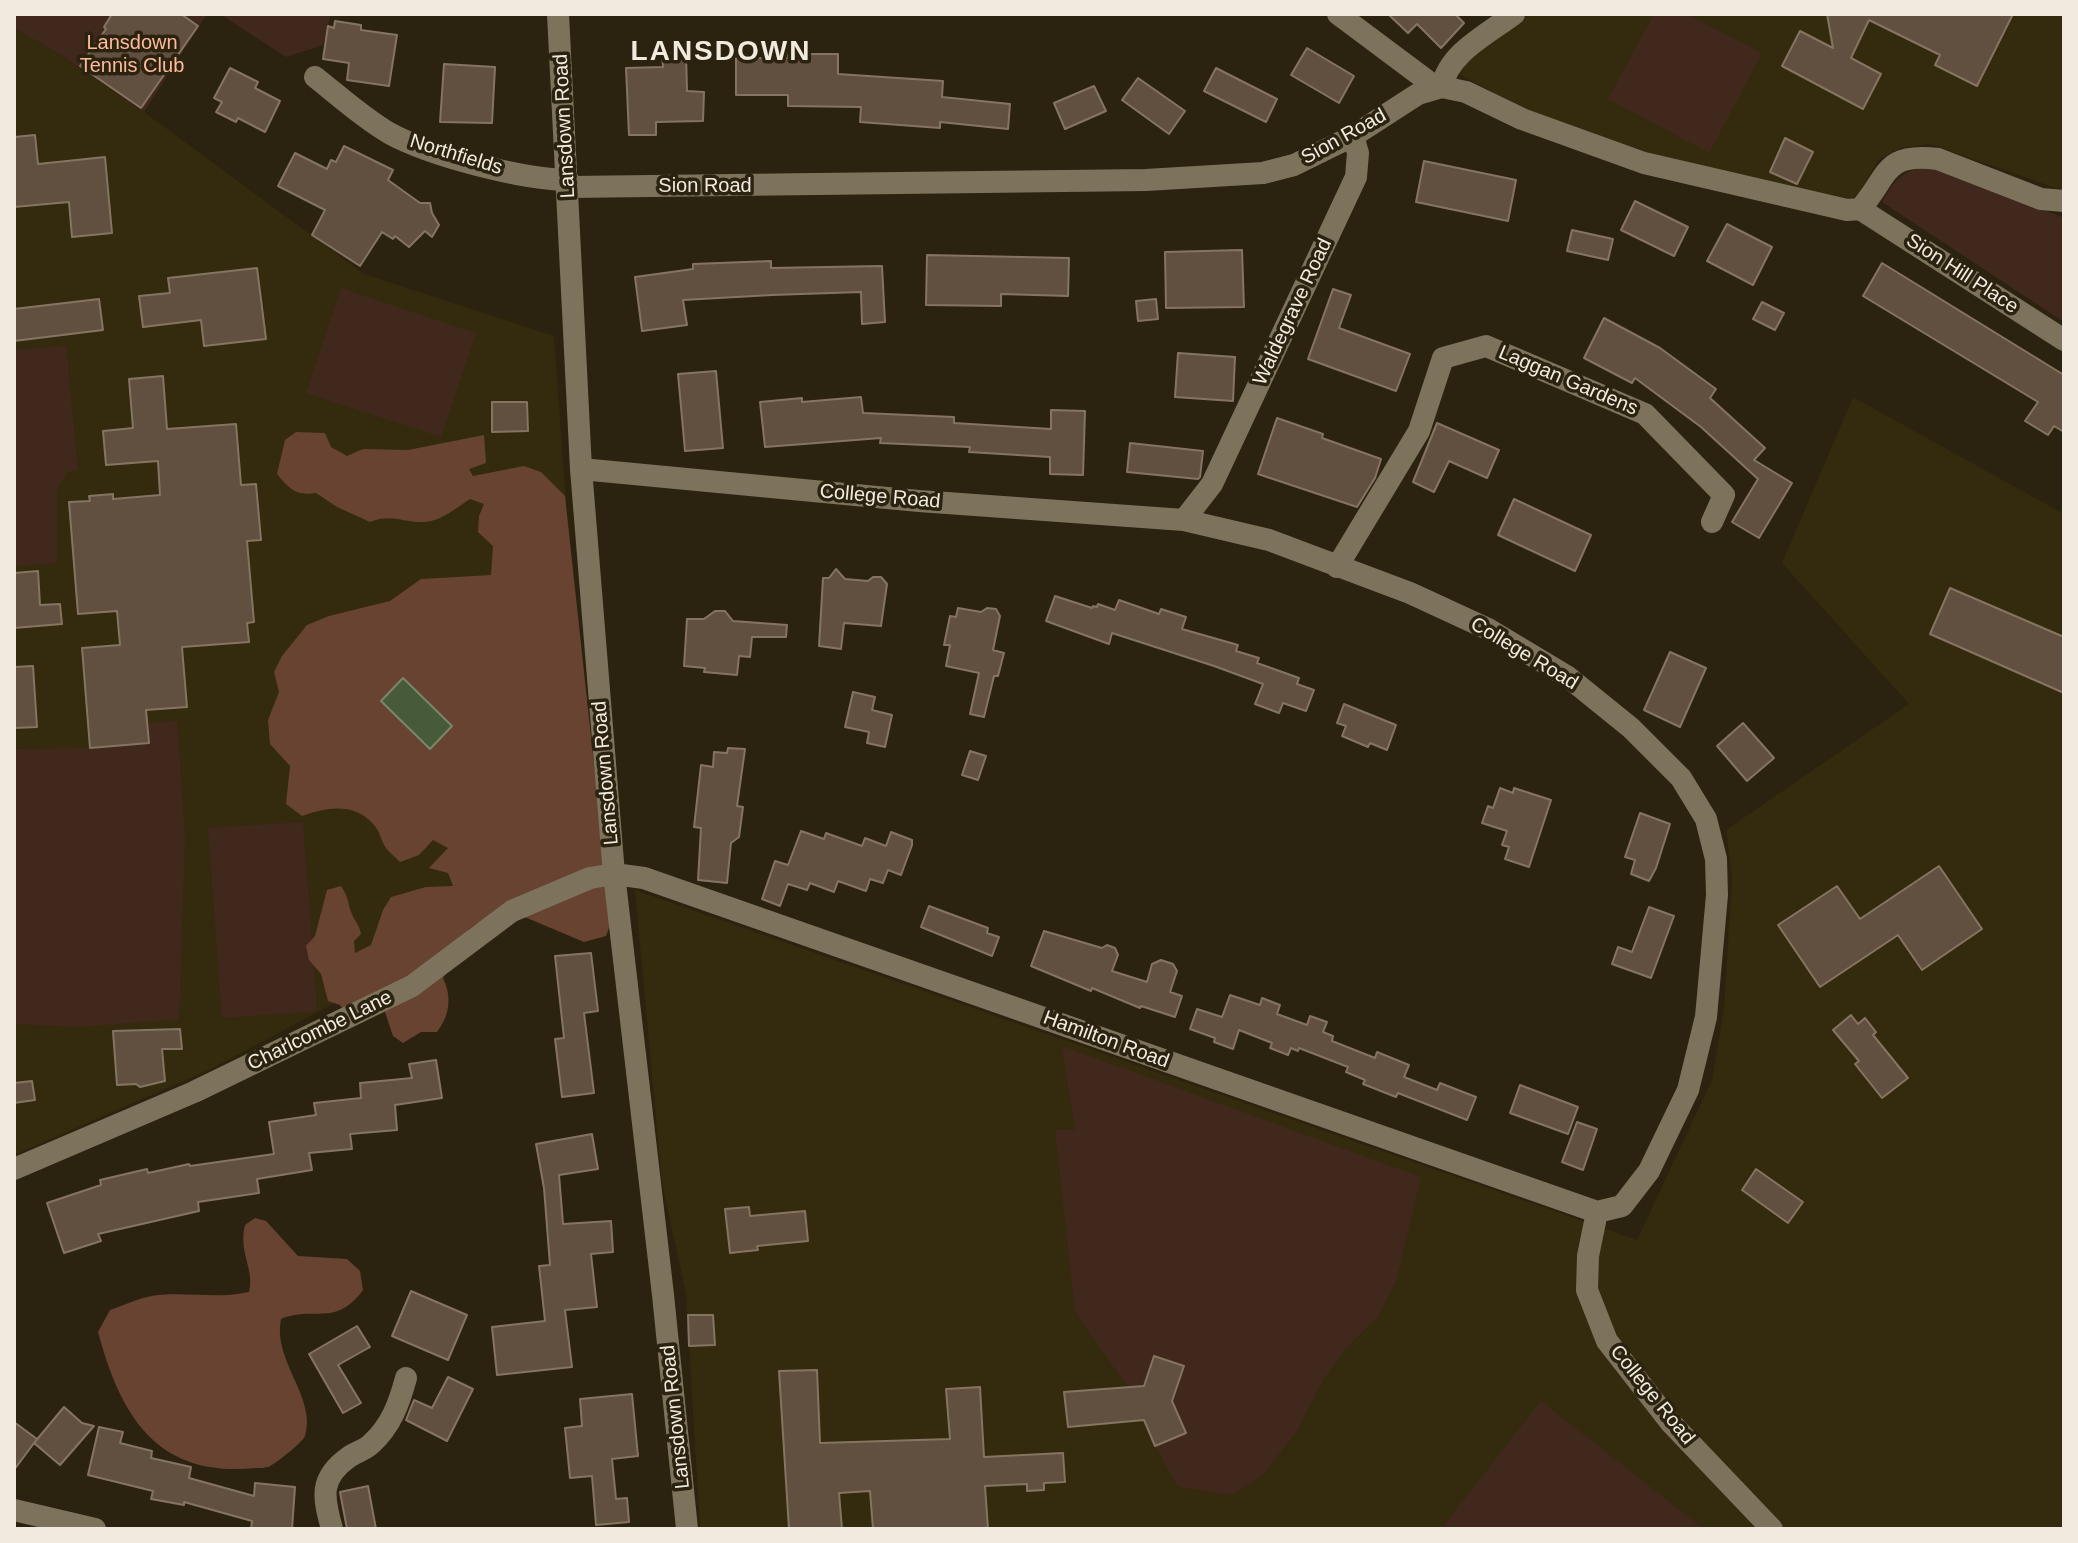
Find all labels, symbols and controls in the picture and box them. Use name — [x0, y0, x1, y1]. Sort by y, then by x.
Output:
park label: Lansdown Tennis Club — [80, 31, 184, 78]
district label: LANSDOWN — [631, 35, 811, 69]
street label: Lansdown Road — [549, 53, 581, 199]
street label: Sion Road — [1297, 104, 1391, 170]
street label: Northfields — [407, 130, 505, 180]
street label: Sion Road — [658, 174, 752, 198]
street label: Sion Hill Place — [1901, 229, 2023, 319]
street label: Waldegrave Road — [1248, 235, 1338, 389]
street label: Laggan Gardens — [1495, 341, 1641, 421]
street label: College Road — [819, 480, 941, 514]
street label: College Road — [1466, 613, 1582, 695]
street label: Lansdown Road — [588, 700, 624, 846]
street label: Charlcombe Lane — [244, 986, 396, 1076]
street label: Hamilton Road — [1040, 1006, 1172, 1074]
street label: College Road — [1605, 1340, 1699, 1450]
street label: Lansdown Road — [657, 1344, 695, 1490]

